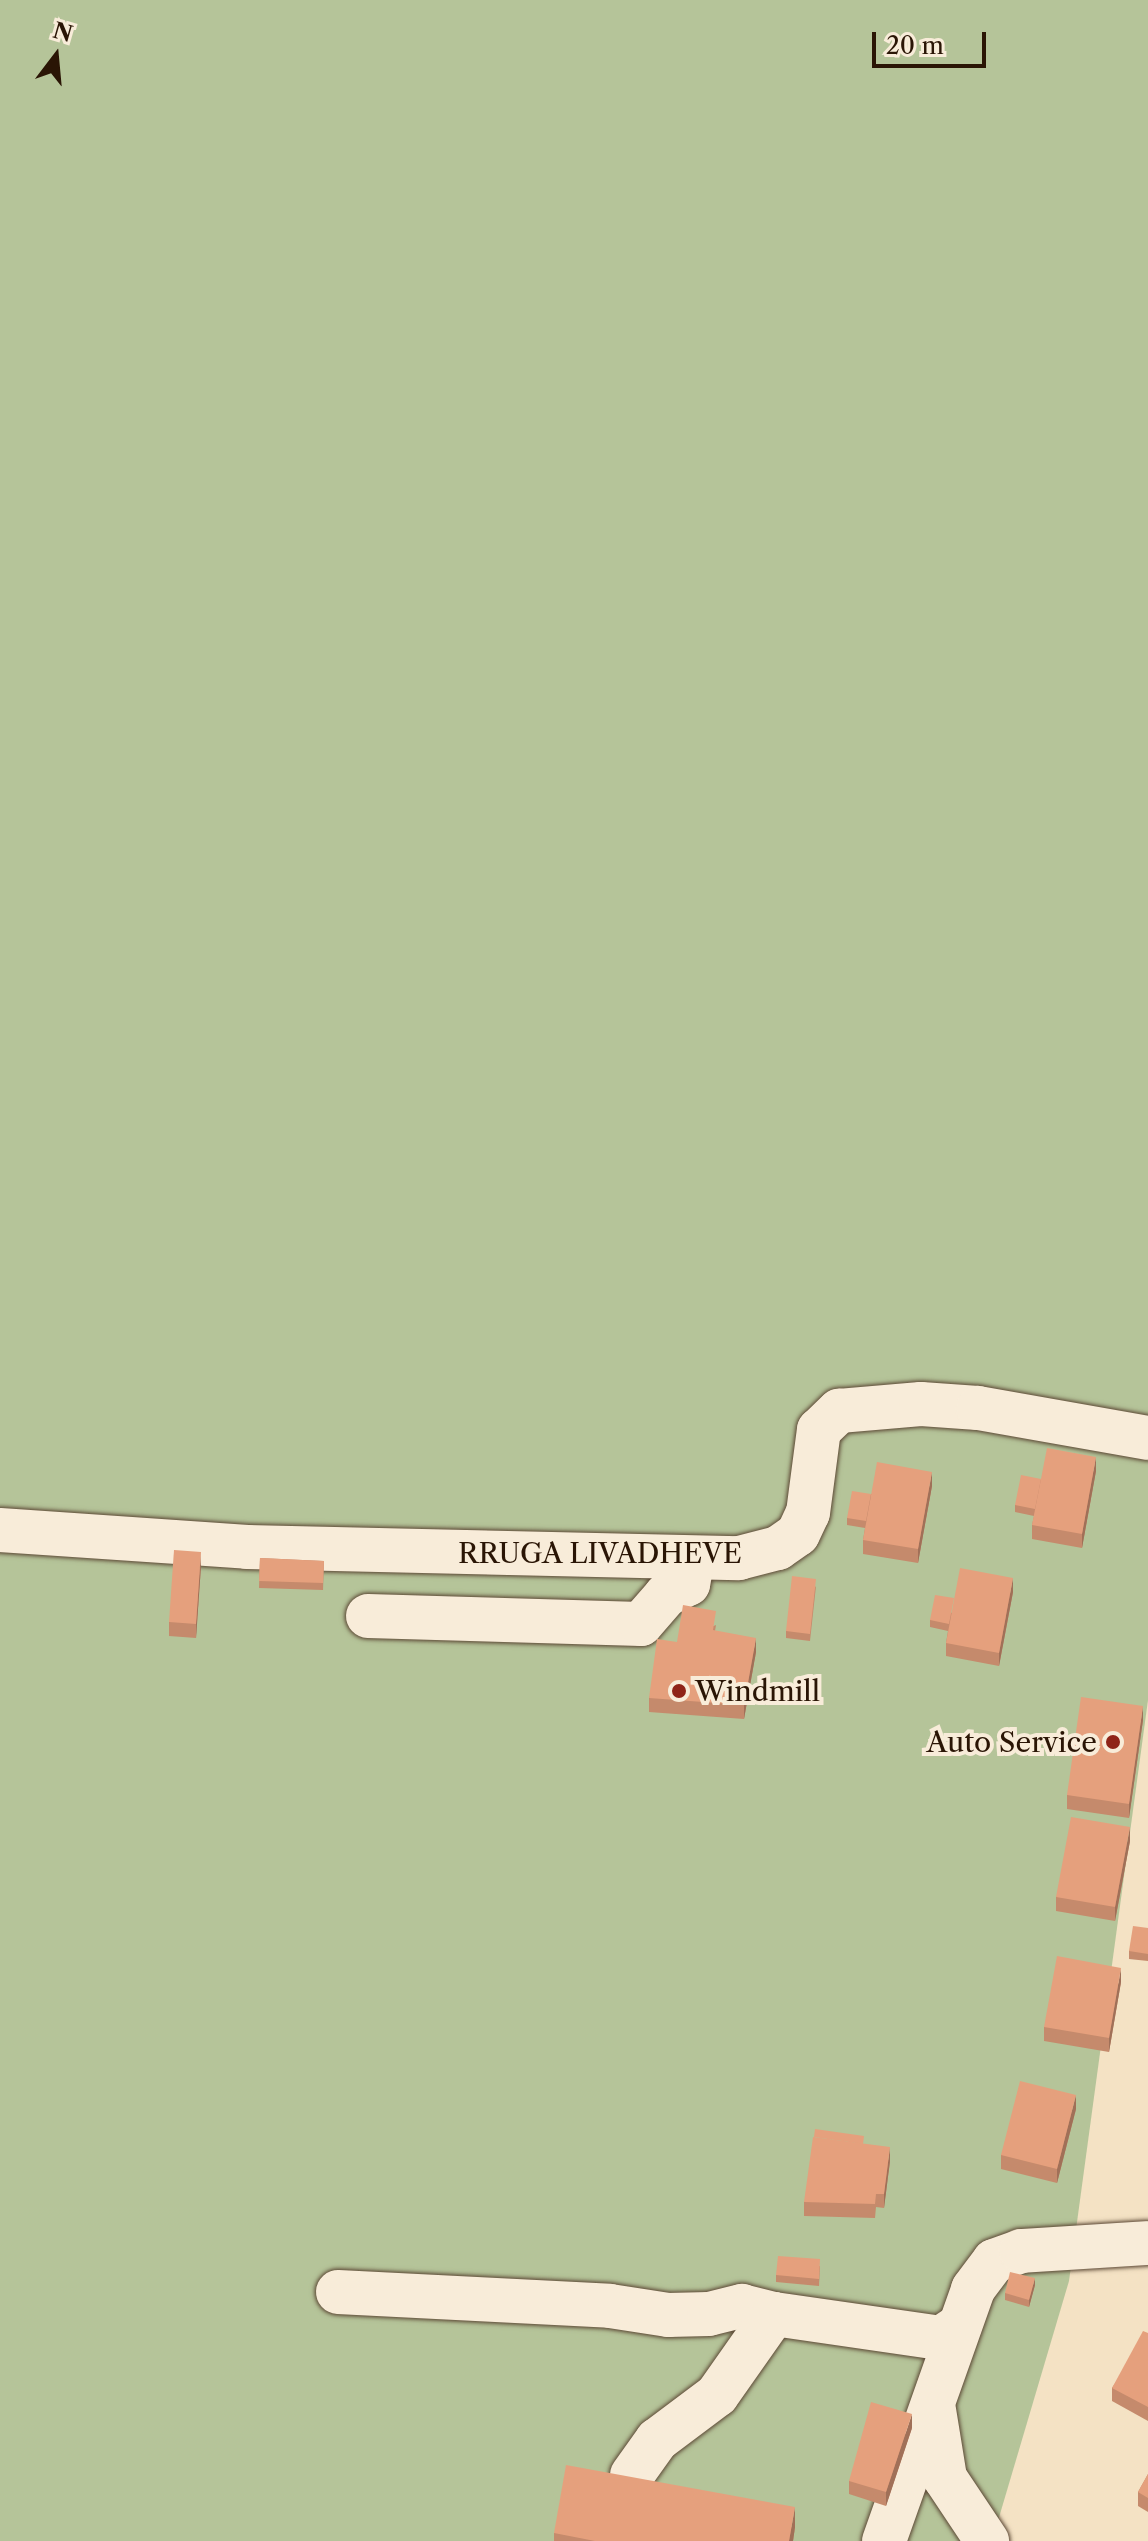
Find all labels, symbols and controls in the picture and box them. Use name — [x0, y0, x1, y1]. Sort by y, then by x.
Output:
north arrow — [16, 16, 96, 96]
scale bar — [876, 16, 990, 66]
text: N — [50, 17, 76, 48]
text: 20 m — [886, 31, 944, 60]
street label: RRUGA LIVADHEVE — [457, 1536, 743, 1570]
place label: Windmill — [695, 1674, 820, 1708]
marker: Windmill — [670, 1682, 688, 1700]
place label: Auto Service — [927, 1725, 1097, 1759]
marker: Auto Service — [1104, 1733, 1122, 1751]

